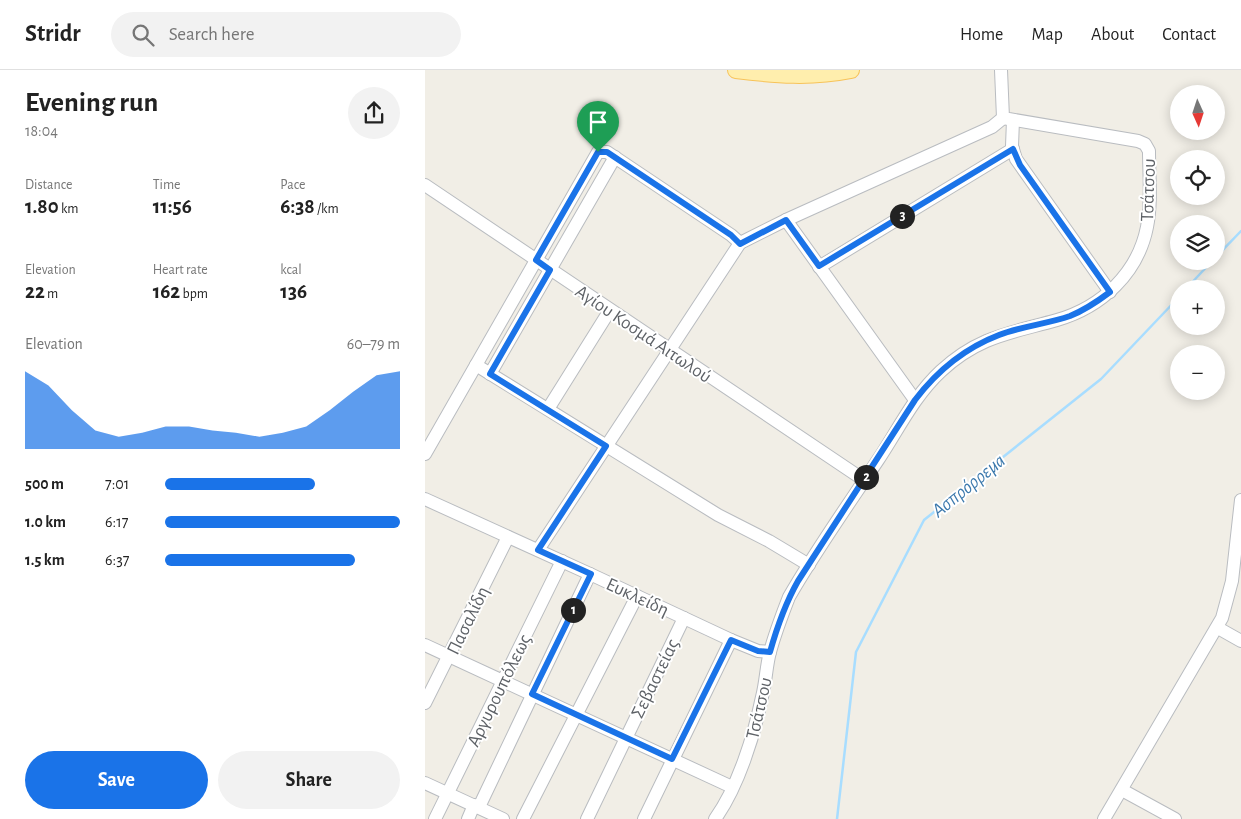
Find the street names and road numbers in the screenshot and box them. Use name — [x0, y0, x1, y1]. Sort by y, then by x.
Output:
street label: Τσάτσου — [1138, 158, 1159, 222]
street label: Αγίου Κοσμά Αιτωλού — [572, 282, 715, 387]
street label: Ευκλείδη — [603, 575, 672, 620]
street label: Πασαλίδη — [444, 584, 493, 658]
street label: Αργυρουπόλεως — [464, 631, 535, 750]
street label: Σεβαστείας — [628, 636, 683, 721]
street label: Τσάτσου — [743, 675, 776, 741]

